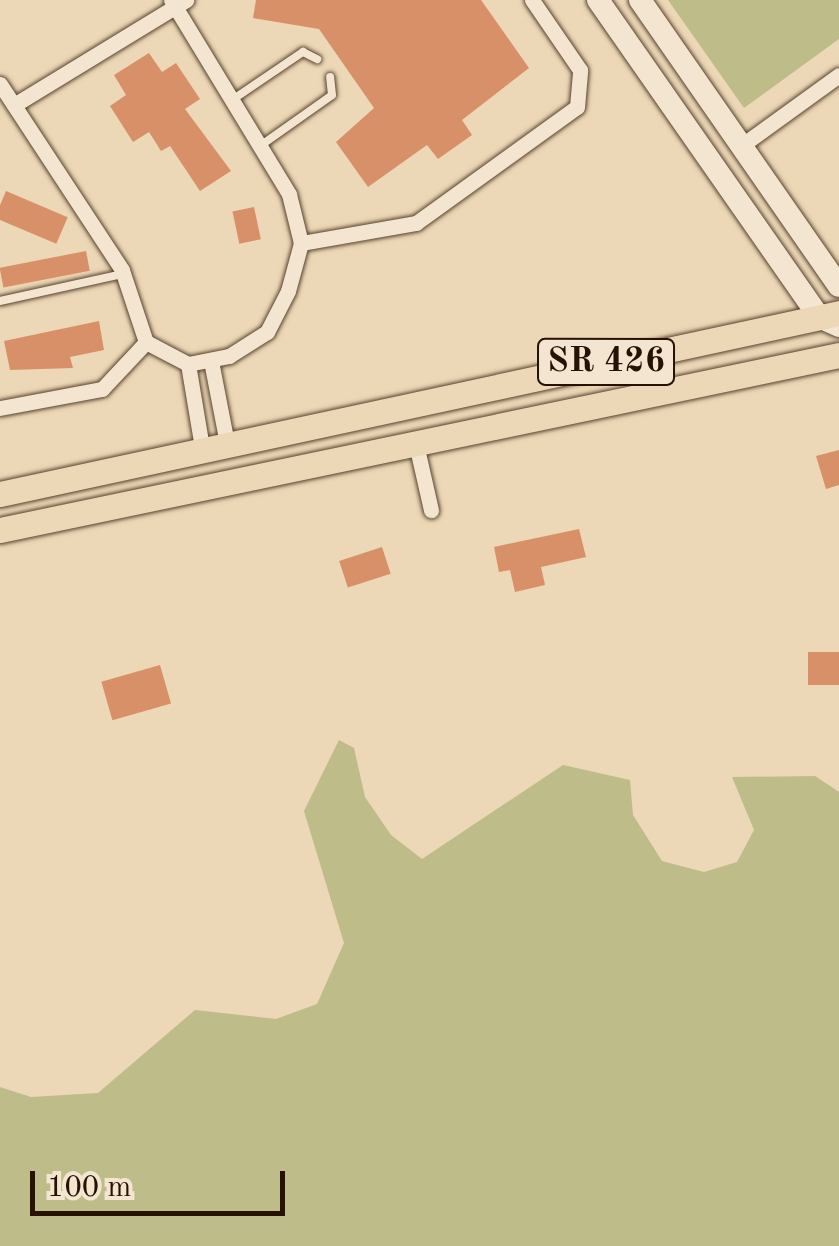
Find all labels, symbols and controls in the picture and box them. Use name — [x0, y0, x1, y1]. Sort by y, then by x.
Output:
road number: SR 426 — [536, 332, 676, 392]
scale bar — [35, 1151, 290, 1213]
text: 100 m — [47, 1173, 131, 1203]

